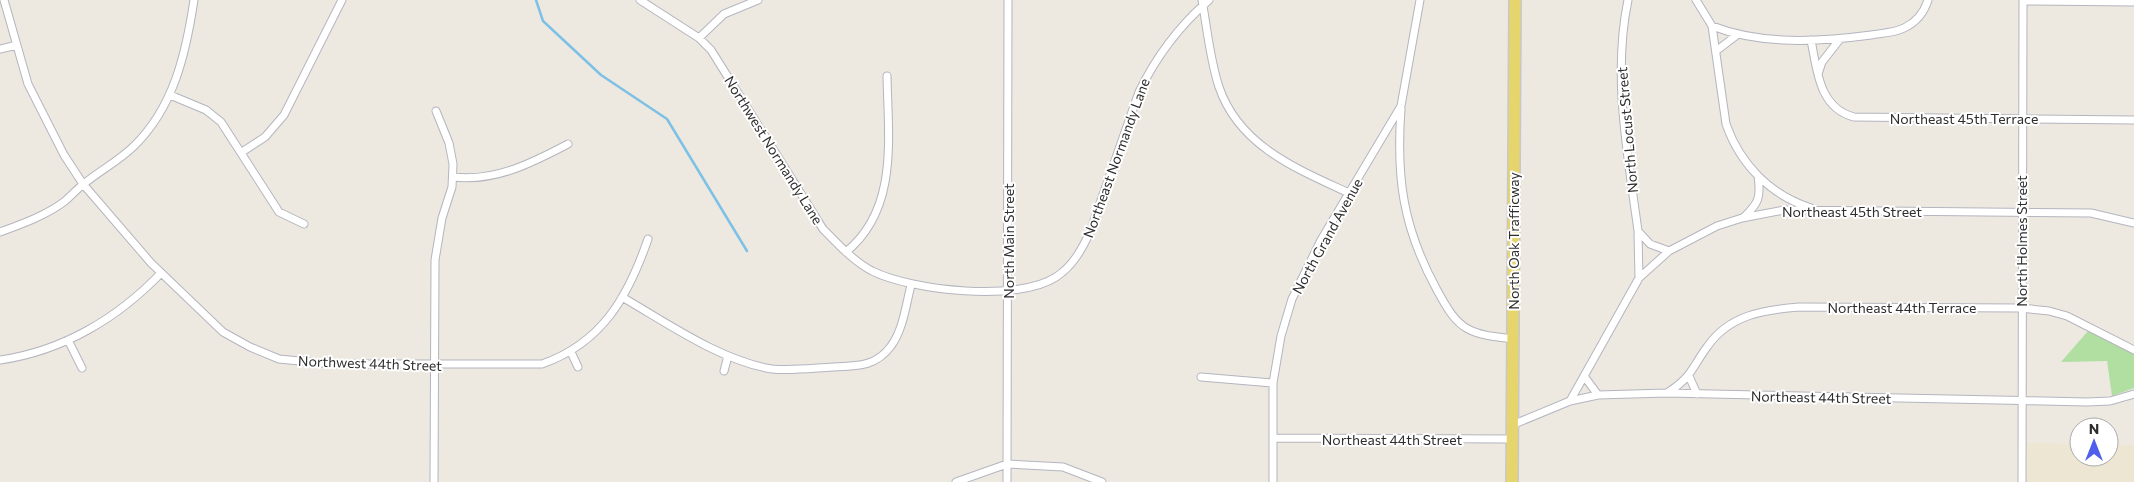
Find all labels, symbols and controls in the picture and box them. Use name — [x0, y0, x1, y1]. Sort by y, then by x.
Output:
street label: North Locust Street — [1613, 66, 1641, 194]
street label: Northwest Normandy Lane — [721, 73, 827, 227]
street label: Northeast Normandy Lane — [1079, 76, 1153, 240]
street label: Northeast 45th Terrace — [1890, 110, 2038, 127]
street label: North Oak Trafficway — [1505, 172, 1522, 310]
street label: North Grand Avenue — [1288, 175, 1366, 297]
street label: North Holmes Street — [2013, 175, 2030, 307]
street label: North Main Street — [1000, 183, 1017, 299]
street label: Northeast 45th Street — [1782, 203, 1922, 220]
street label: Northeast 44th Terrace — [1828, 299, 1976, 316]
street label: Northwest 44th Street — [298, 352, 443, 374]
street label: Northeast 44th Street — [1751, 387, 1892, 407]
north arrow — [2069, 417, 2119, 467]
text: N — [2089, 420, 2099, 437]
street label: Northeast 44th Street — [1322, 431, 1463, 448]

